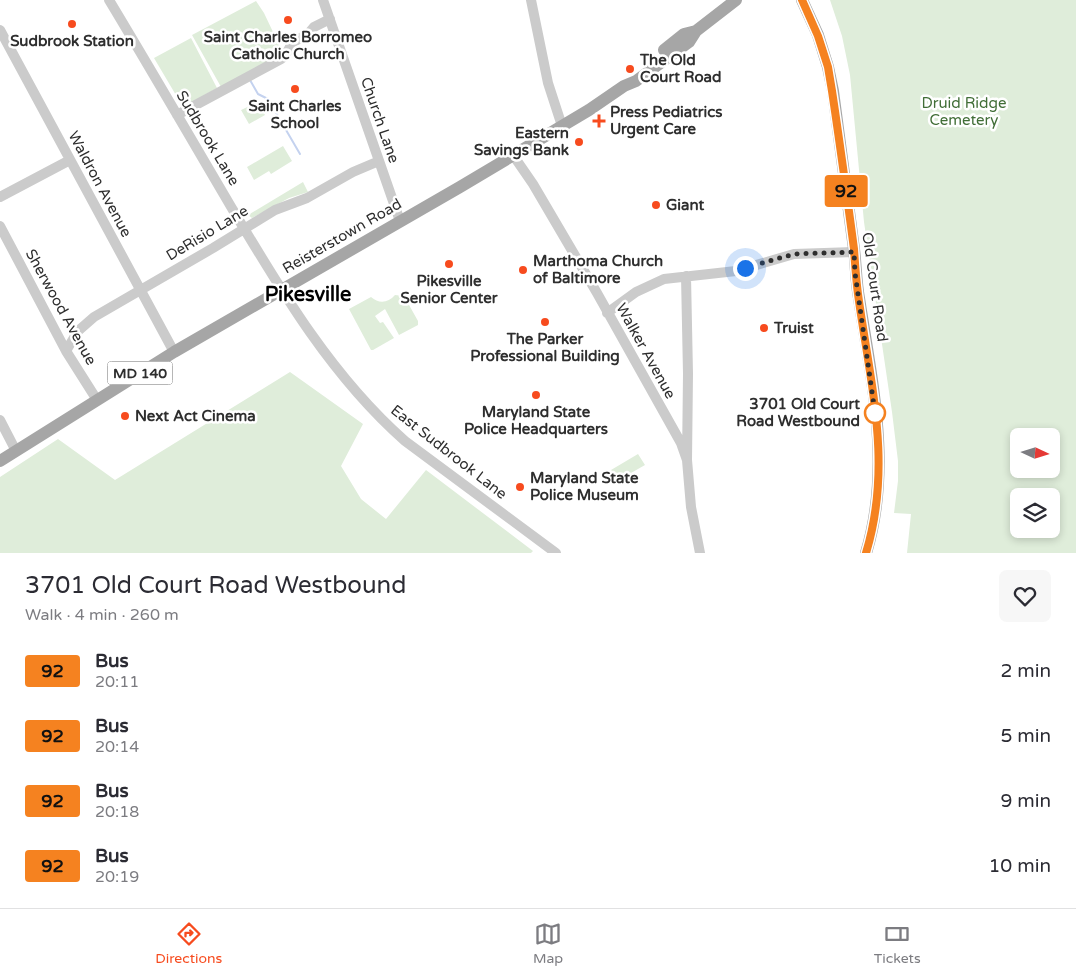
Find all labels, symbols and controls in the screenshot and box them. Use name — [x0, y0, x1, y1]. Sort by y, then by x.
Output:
marker: Saint Charles Borromeo Catholic Church — [282, 14, 294, 26]
marker: Sudbrook Station — [66, 18, 78, 30]
place label: Saint Charles Borromeo Catholic Church — [204, 28, 372, 63]
place label: Sudbrook Station — [10, 32, 134, 50]
place label: The Old Court Road — [639, 51, 722, 86]
marker: The Old Court Road — [624, 63, 636, 75]
street label: Church Lane — [357, 75, 403, 165]
marker: Saint Charles School — [289, 83, 301, 95]
street label: Sudbrook Lane — [173, 87, 243, 189]
park label: Druid Ridge Cemetery — [922, 94, 1006, 129]
place label: Saint Charles School — [248, 97, 342, 132]
place label: Press Pediatrics Urgent Care — [610, 103, 723, 139]
marker: Press Pediatrics Urgent Care — [592, 114, 606, 128]
place label: Eastern Savings Bank — [474, 124, 569, 160]
street label: Waldron Avenue — [64, 128, 136, 240]
marker: Eastern Savings Bank — [573, 136, 585, 148]
line badge: 92 — [824, 175, 868, 207]
text: 92 — [835, 180, 857, 202]
street label: Reisterstown Road — [279, 195, 405, 277]
place label: Giant — [666, 196, 704, 214]
marker: Giant — [650, 199, 662, 211]
street label: DeRisio Lane — [163, 201, 251, 265]
street label: Old Court Road — [858, 231, 892, 343]
street label: Sherwood Avenue — [22, 246, 100, 368]
place label: Marthoma Church of Baltimore — [533, 252, 663, 287]
your location — [733, 256, 758, 281]
marker: Pikesville Senior Center — [443, 258, 455, 270]
marker: Marthoma Church of Baltimore — [517, 264, 529, 276]
place label: Pikesville Senior Center — [401, 272, 498, 307]
district label: Pikesville — [265, 283, 351, 307]
street label: Walker Avenue — [612, 300, 680, 402]
marker: The Parker Professional Building — [539, 316, 551, 328]
place label: Truist — [773, 319, 814, 337]
marker: Truist — [758, 322, 770, 334]
place label: The Parker Professional Building — [470, 330, 620, 366]
road number: MD 140 — [108, 362, 172, 384]
marker: Maryland State Police Headquarters — [530, 389, 542, 401]
place label: 3701 Old Court Road Westbound — [736, 395, 860, 430]
street label: East Sudbrook Lane — [387, 401, 511, 503]
marker: 3701 Old Court Road Westbound — [864, 402, 886, 424]
place label: Maryland State Police Headquarters — [464, 403, 608, 439]
place label: Next Act Cinema — [135, 407, 256, 425]
marker: Next Act Cinema — [119, 410, 131, 422]
north arrow — [1010, 428, 1060, 478]
map controls — [1010, 428, 1060, 538]
place label: Maryland State Police Museum — [530, 469, 639, 504]
marker: Maryland State Police Museum — [514, 481, 526, 493]
button: layers — [1010, 488, 1060, 538]
button: heart — [999, 570, 1051, 622]
text: 3701 Old Court Road Westbound — [25, 571, 406, 600]
text: Walk · 4 min · 260 m — [25, 605, 179, 625]
text: Bus — [95, 650, 129, 672]
text: 92 — [41, 660, 64, 682]
text: 2 min — [1000, 660, 1051, 682]
text: 20:11 — [95, 672, 139, 692]
text: Bus — [95, 715, 129, 737]
text: 92 — [41, 725, 64, 747]
text: 5 min — [1000, 725, 1051, 747]
text: 20:14 — [95, 737, 139, 757]
text: Bus — [95, 780, 129, 802]
text: 92 — [41, 790, 64, 812]
text: 9 min — [1000, 790, 1051, 812]
text: 20:18 — [95, 802, 139, 822]
text: Bus — [95, 845, 129, 867]
text: 92 — [41, 855, 64, 877]
text: 10 min — [988, 855, 1051, 877]
text: 20:19 — [95, 867, 139, 887]
tab: Directions — [155, 920, 222, 967]
tab: Map — [533, 920, 563, 967]
tab: Tickets — [874, 920, 921, 967]

